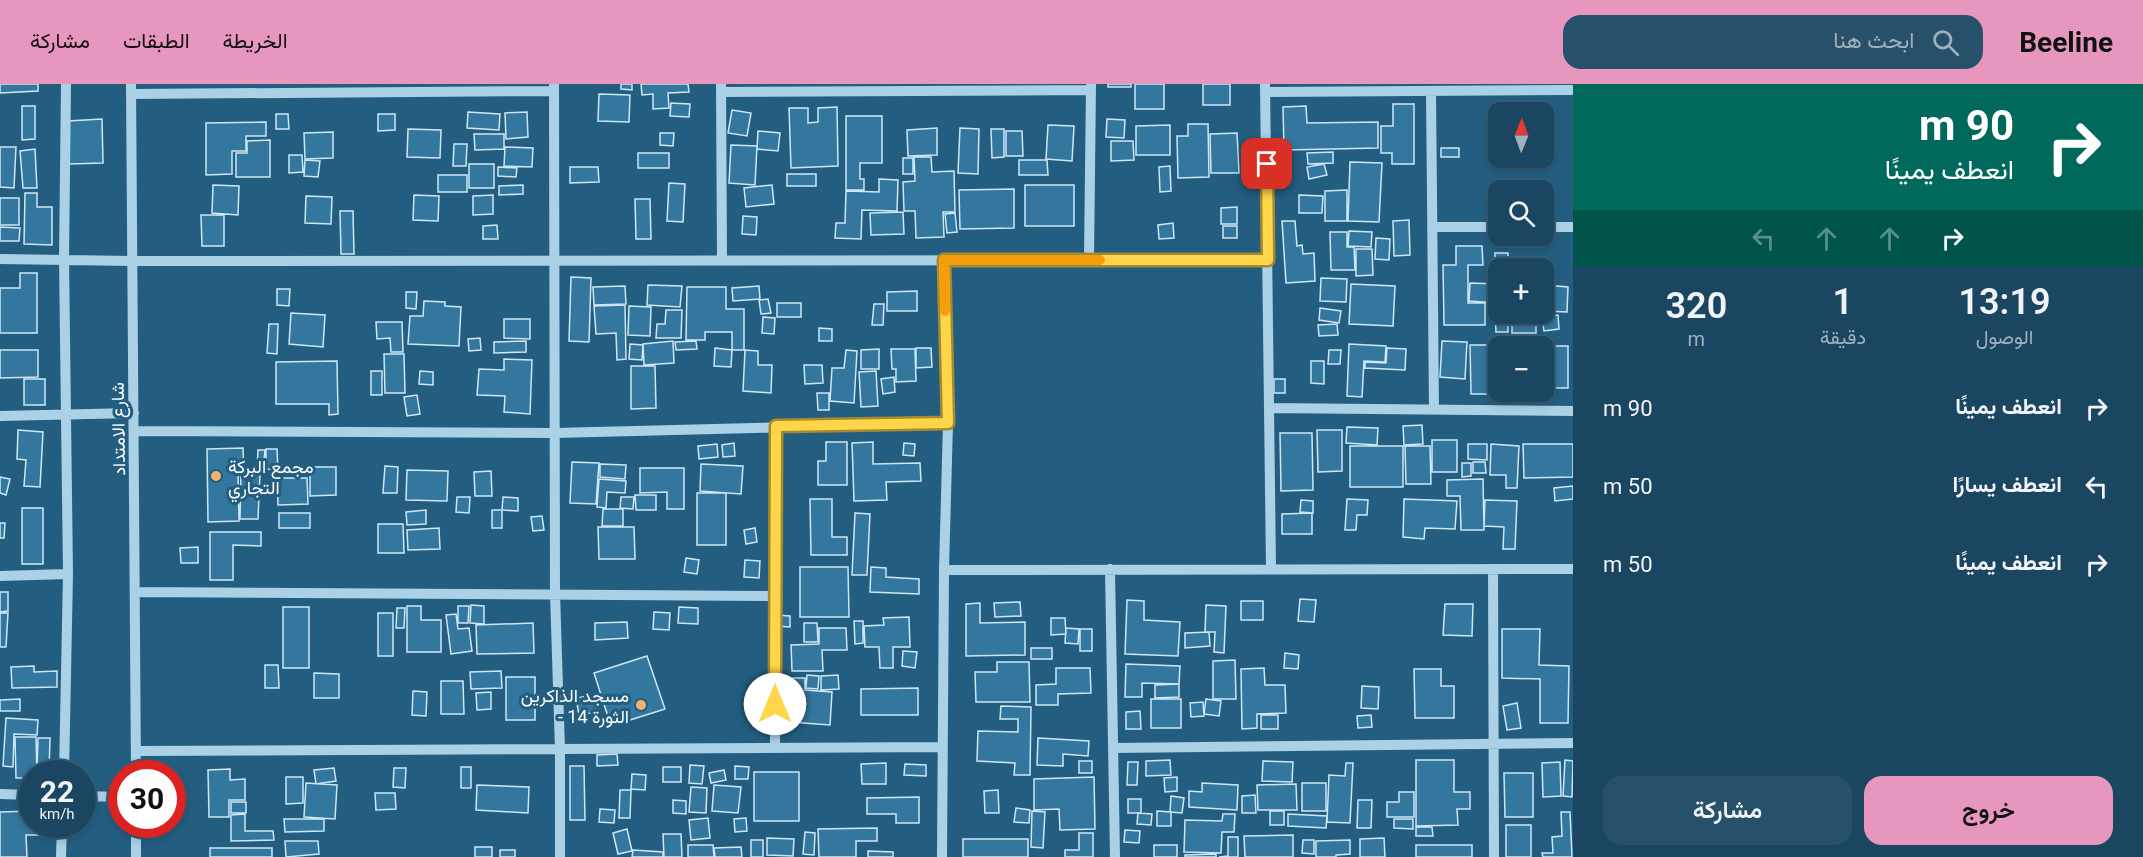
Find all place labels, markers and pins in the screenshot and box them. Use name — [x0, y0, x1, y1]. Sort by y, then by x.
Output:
pin — [1241, 138, 1292, 189]
place label: مجمع البركة التجاري — [228, 456, 314, 503]
marker: مجمع البركة التجاري — [209, 469, 223, 483]
place label: مسجد الذاكرين - الثورة 14 — [521, 685, 629, 728]
marker: مسجد الذاكرين - الثورة 14 — [634, 698, 648, 712]

